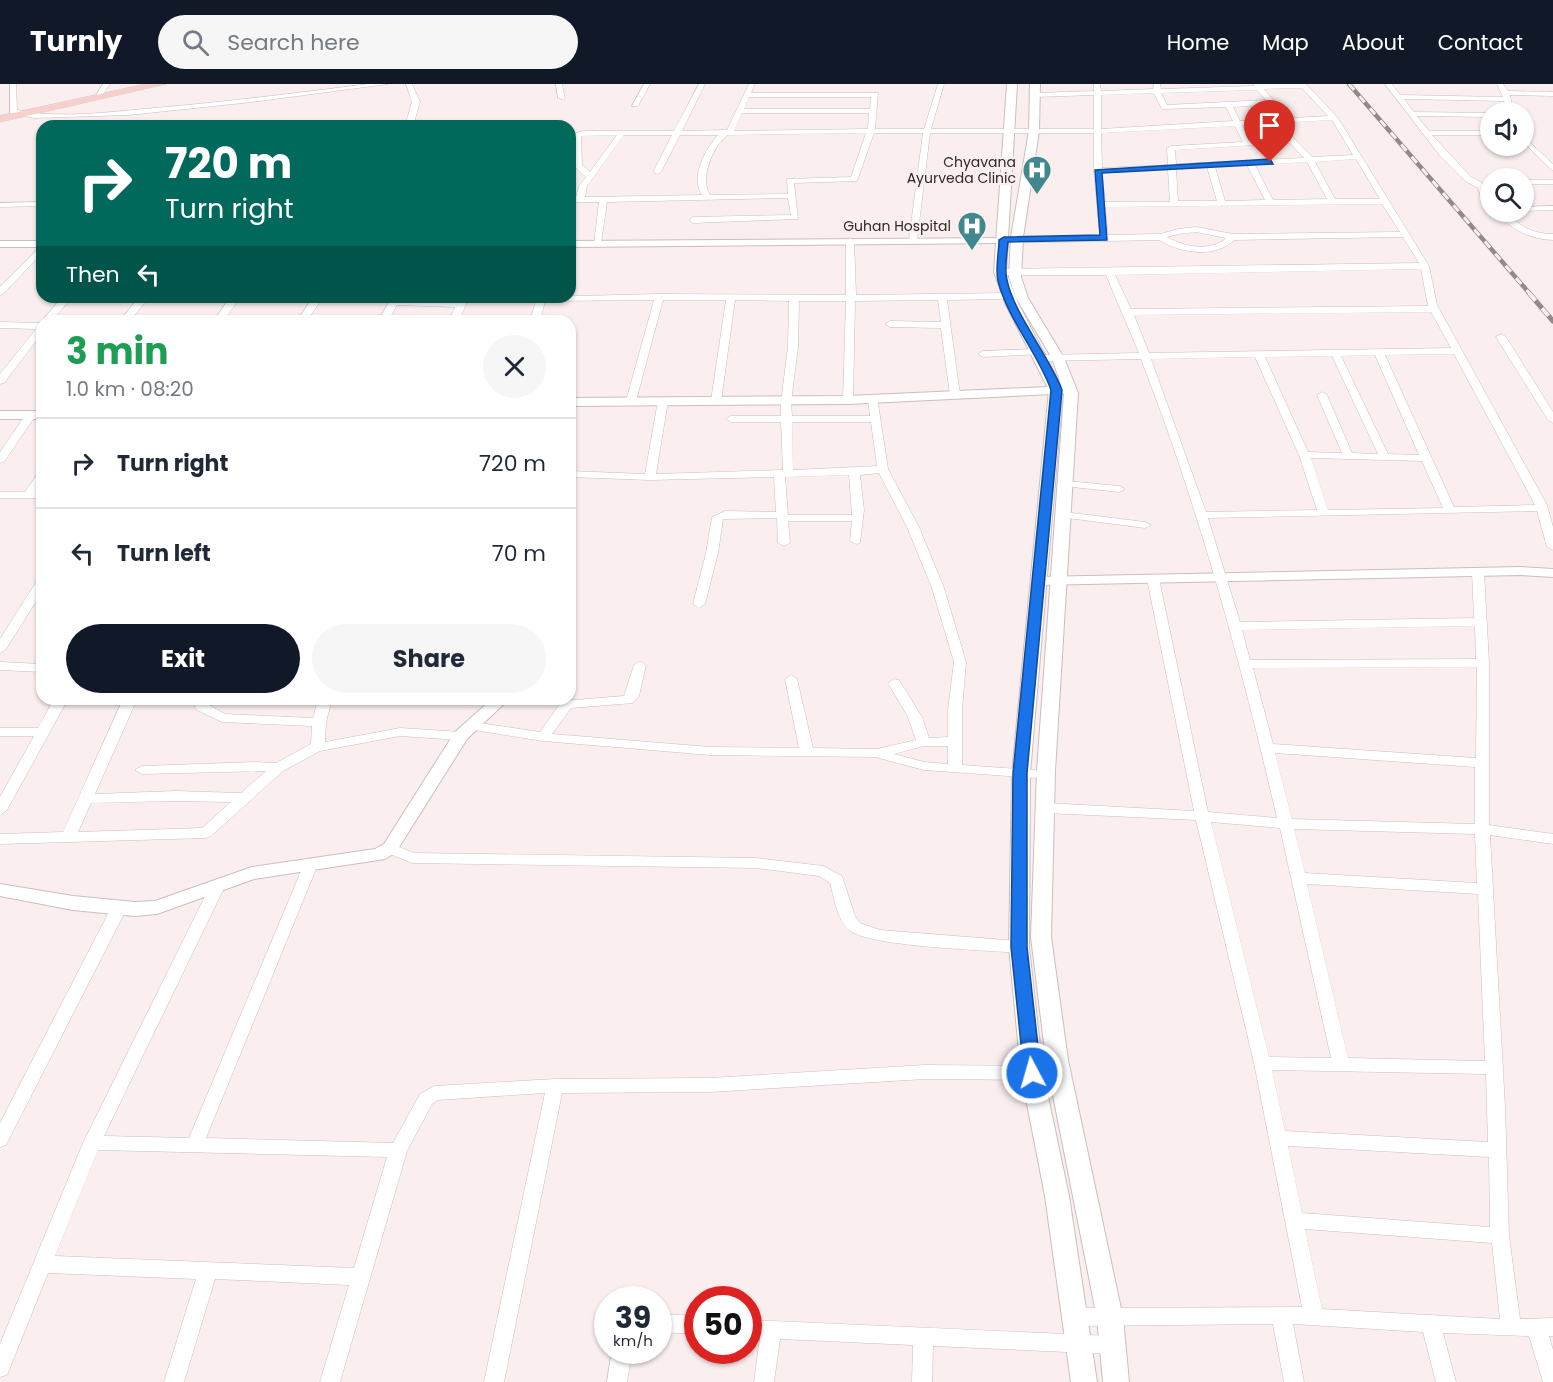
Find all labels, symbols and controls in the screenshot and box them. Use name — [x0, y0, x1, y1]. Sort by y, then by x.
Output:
search box — [158, 15, 578, 69]
text: Turnly — [30, 22, 122, 61]
icon: search — [179, 26, 212, 59]
text: Search here — [227, 27, 360, 58]
text: Home — [1167, 28, 1229, 57]
text: Map — [1262, 28, 1309, 57]
text: About — [1342, 28, 1405, 57]
text: Contact — [1438, 28, 1523, 57]
pin — [1244, 100, 1295, 162]
map controls — [1480, 102, 1534, 222]
button: sound — [1480, 102, 1534, 156]
icon: arrive — [1253, 109, 1286, 142]
text: 720 m — [165, 134, 292, 193]
icon: right — [66, 144, 144, 222]
place label: Chyavana Ayurveda Clinic — [907, 152, 1016, 188]
hospital icon: Chyavana Ayurveda Clinic — [1021, 154, 1053, 196]
button: search — [1480, 168, 1534, 222]
text: Turn right — [165, 190, 294, 227]
hospital icon: Guhan Hospital — [956, 210, 988, 252]
place label: Guhan Hospital — [843, 216, 951, 236]
icon: left — [132, 258, 165, 291]
text: Then — [66, 259, 120, 290]
text: 3 min — [66, 326, 168, 377]
button: close — [483, 335, 546, 398]
text: 1.0 km · 08:20 — [66, 375, 194, 403]
icon: right — [66, 447, 99, 480]
text: Turn right — [117, 448, 228, 479]
text: 720 m — [479, 448, 546, 479]
icon: left — [66, 537, 99, 570]
text: Turn left — [117, 538, 211, 569]
text: 70 m — [492, 538, 546, 569]
button: Exit — [66, 624, 300, 693]
button: Share — [312, 624, 546, 693]
position arrow — [1000, 1041, 1064, 1105]
speed limit sign: 50 — [684, 1286, 762, 1364]
text: 39 — [615, 1296, 651, 1339]
text: km/h — [613, 1330, 653, 1351]

